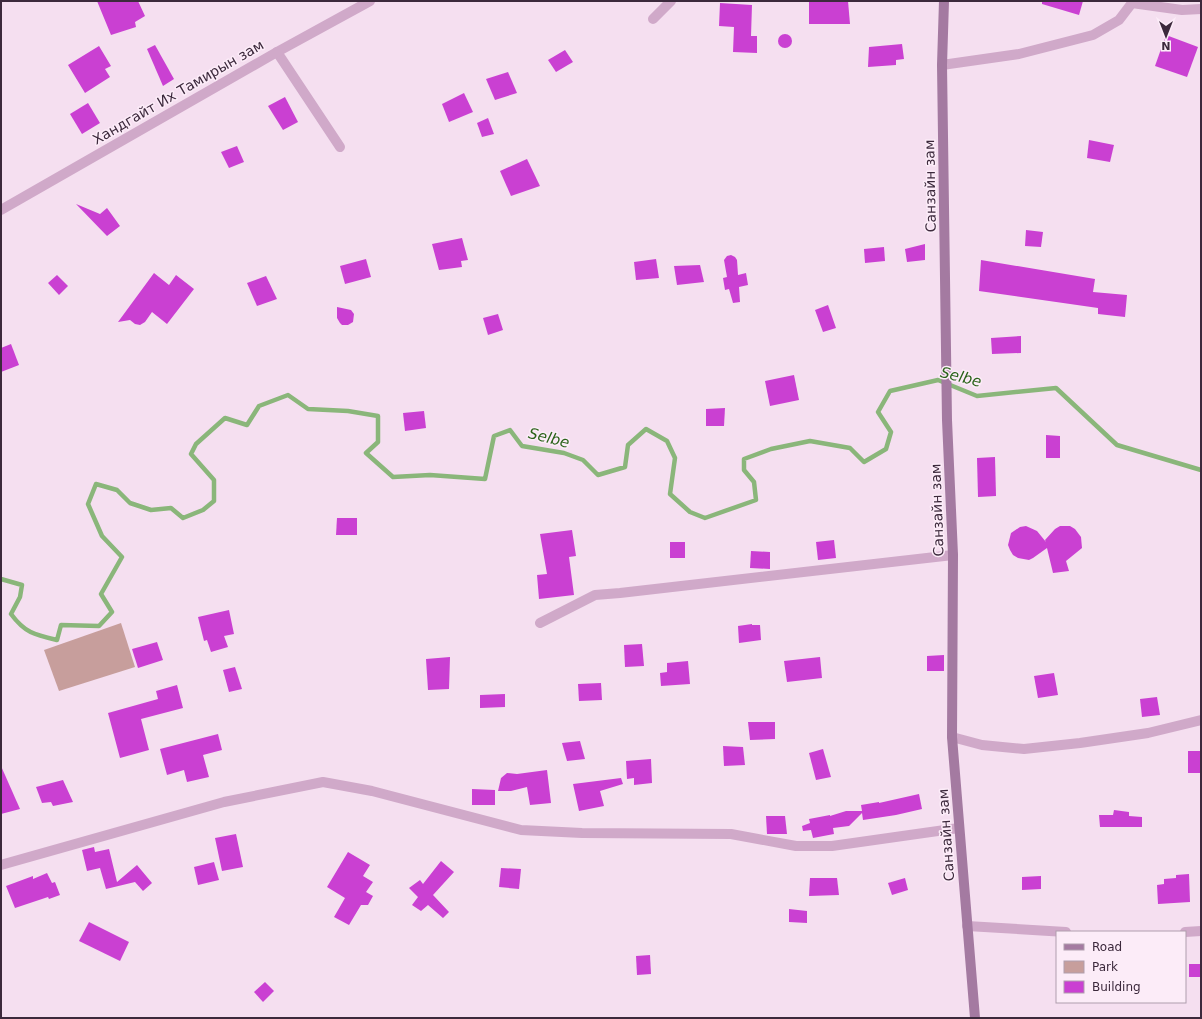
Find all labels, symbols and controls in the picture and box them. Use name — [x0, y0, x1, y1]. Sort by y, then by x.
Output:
north arrow — [1146, 16, 1186, 56]
street label: Хандгайт Их Тамирын зам — [90, 36, 266, 148]
text: N — [1161, 39, 1171, 52]
street label: Санзайн зам — [921, 139, 939, 233]
water label: Selbe — [939, 363, 983, 391]
water label: Selbe — [527, 424, 571, 452]
street label: Санзайн зам — [927, 463, 947, 557]
street label: Санзайн зам — [935, 788, 957, 882]
legend — [1056, 931, 1186, 1003]
text: Road — [1092, 940, 1122, 954]
text: Park — [1092, 960, 1118, 974]
text: Building — [1092, 980, 1141, 994]

